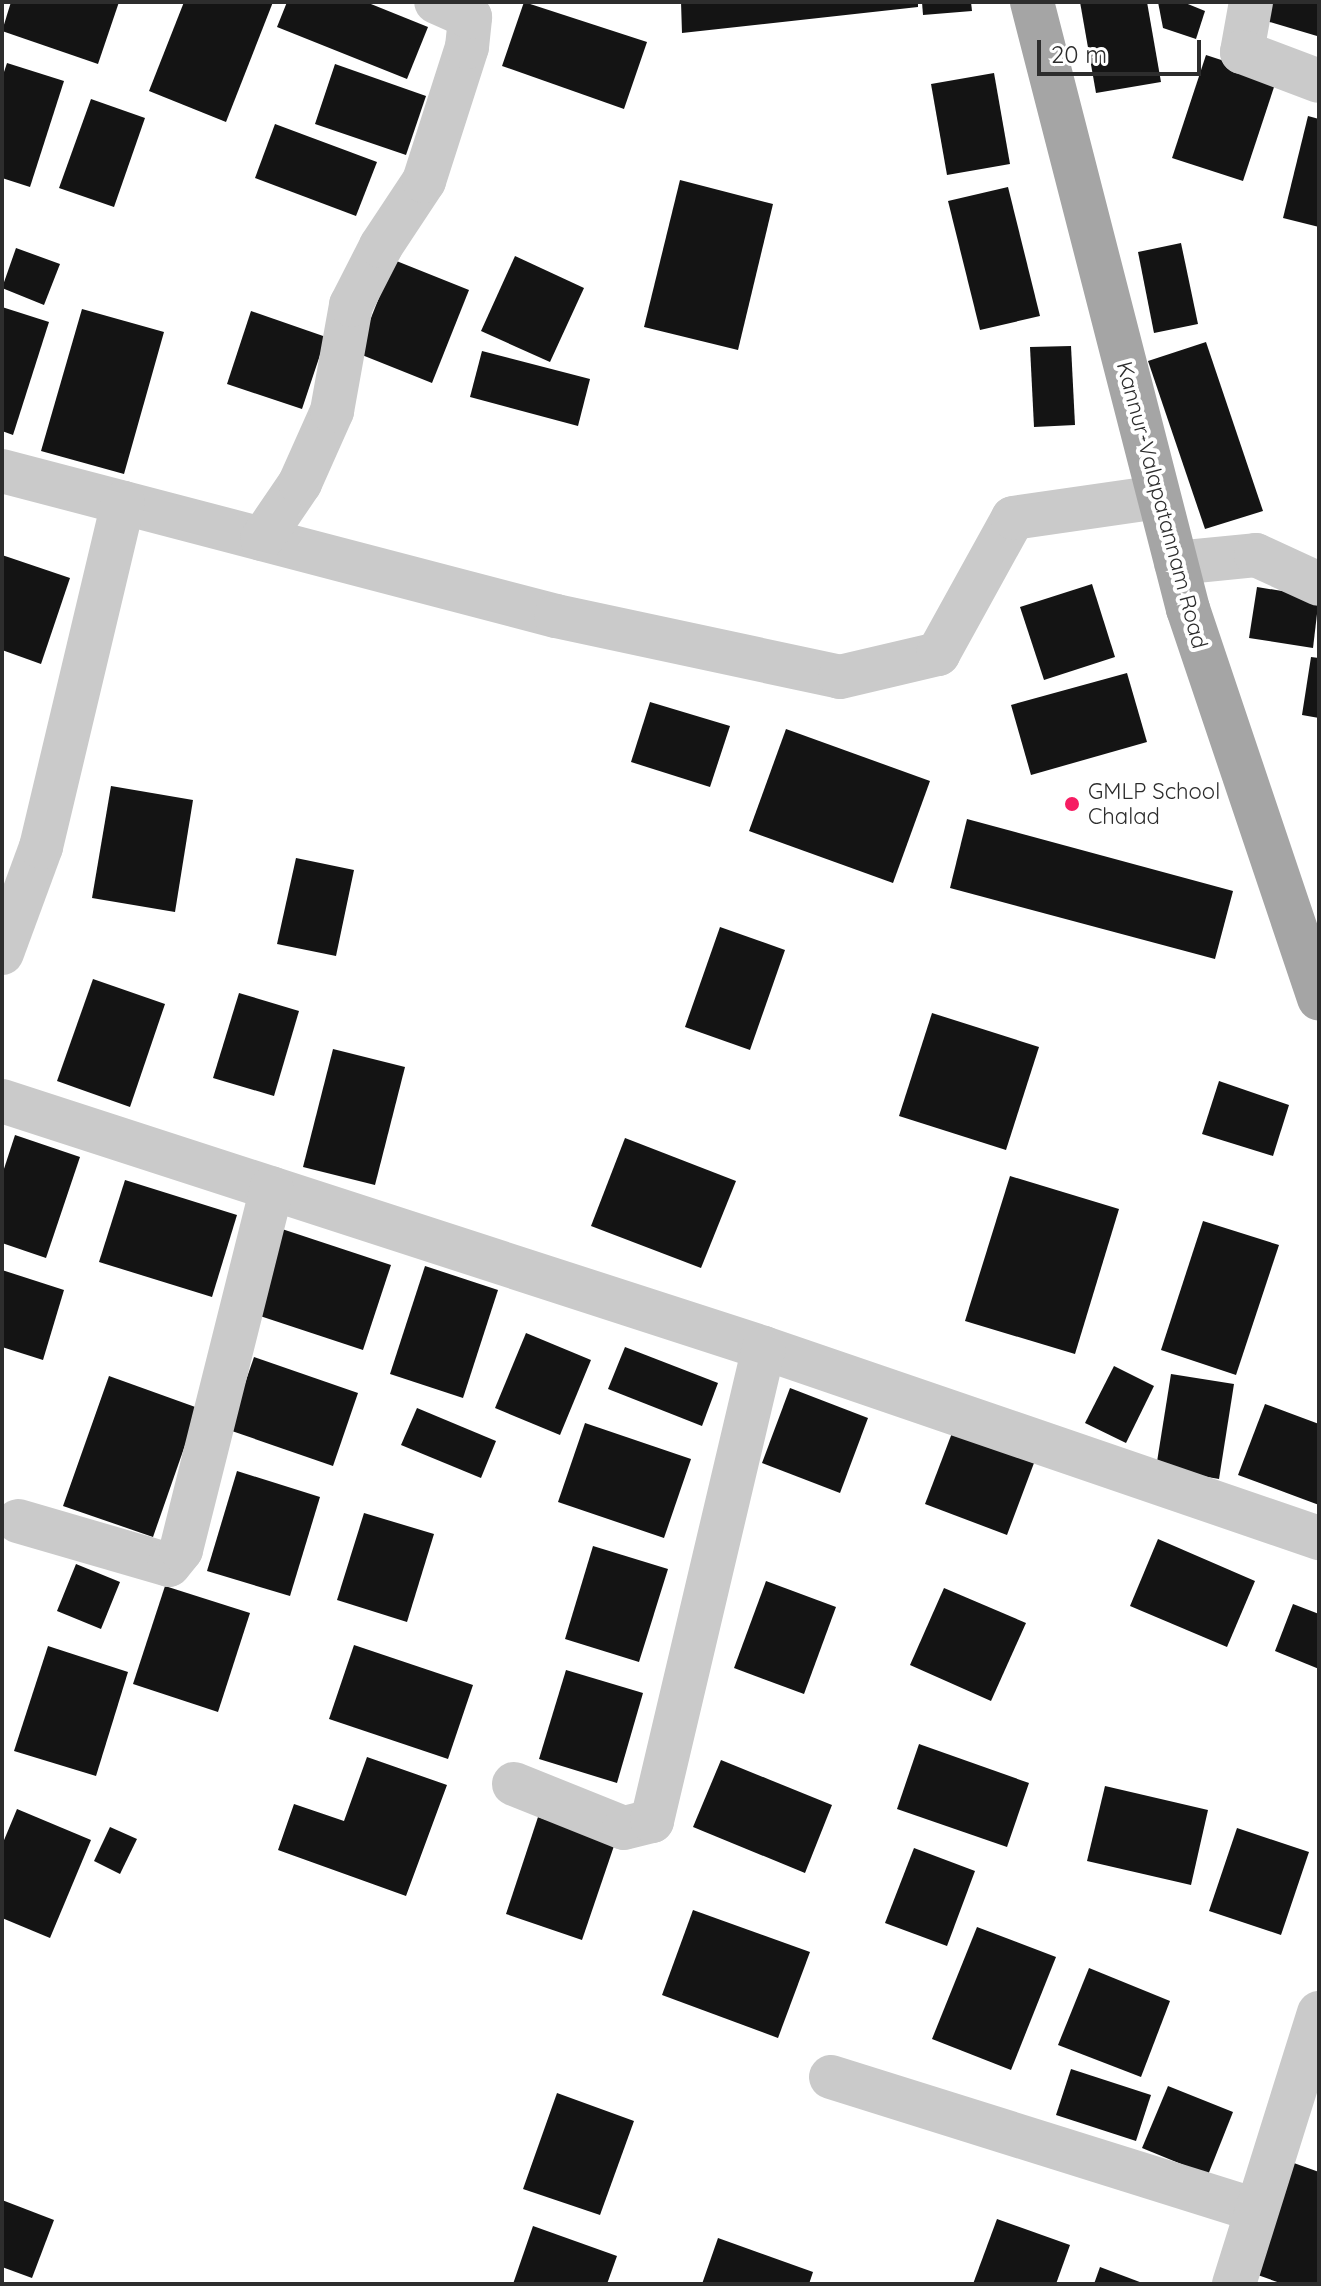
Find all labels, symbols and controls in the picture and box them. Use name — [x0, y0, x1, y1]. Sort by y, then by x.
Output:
scale bar — [1041, 24, 1205, 74]
text: 20 m — [1051, 39, 1107, 69]
street label: Kannur-Valapatannam Road — [1111, 359, 1213, 651]
place label: GMLP School Chalad — [1088, 778, 1220, 830]
marker: GMLP School Chalad — [1063, 795, 1081, 813]

